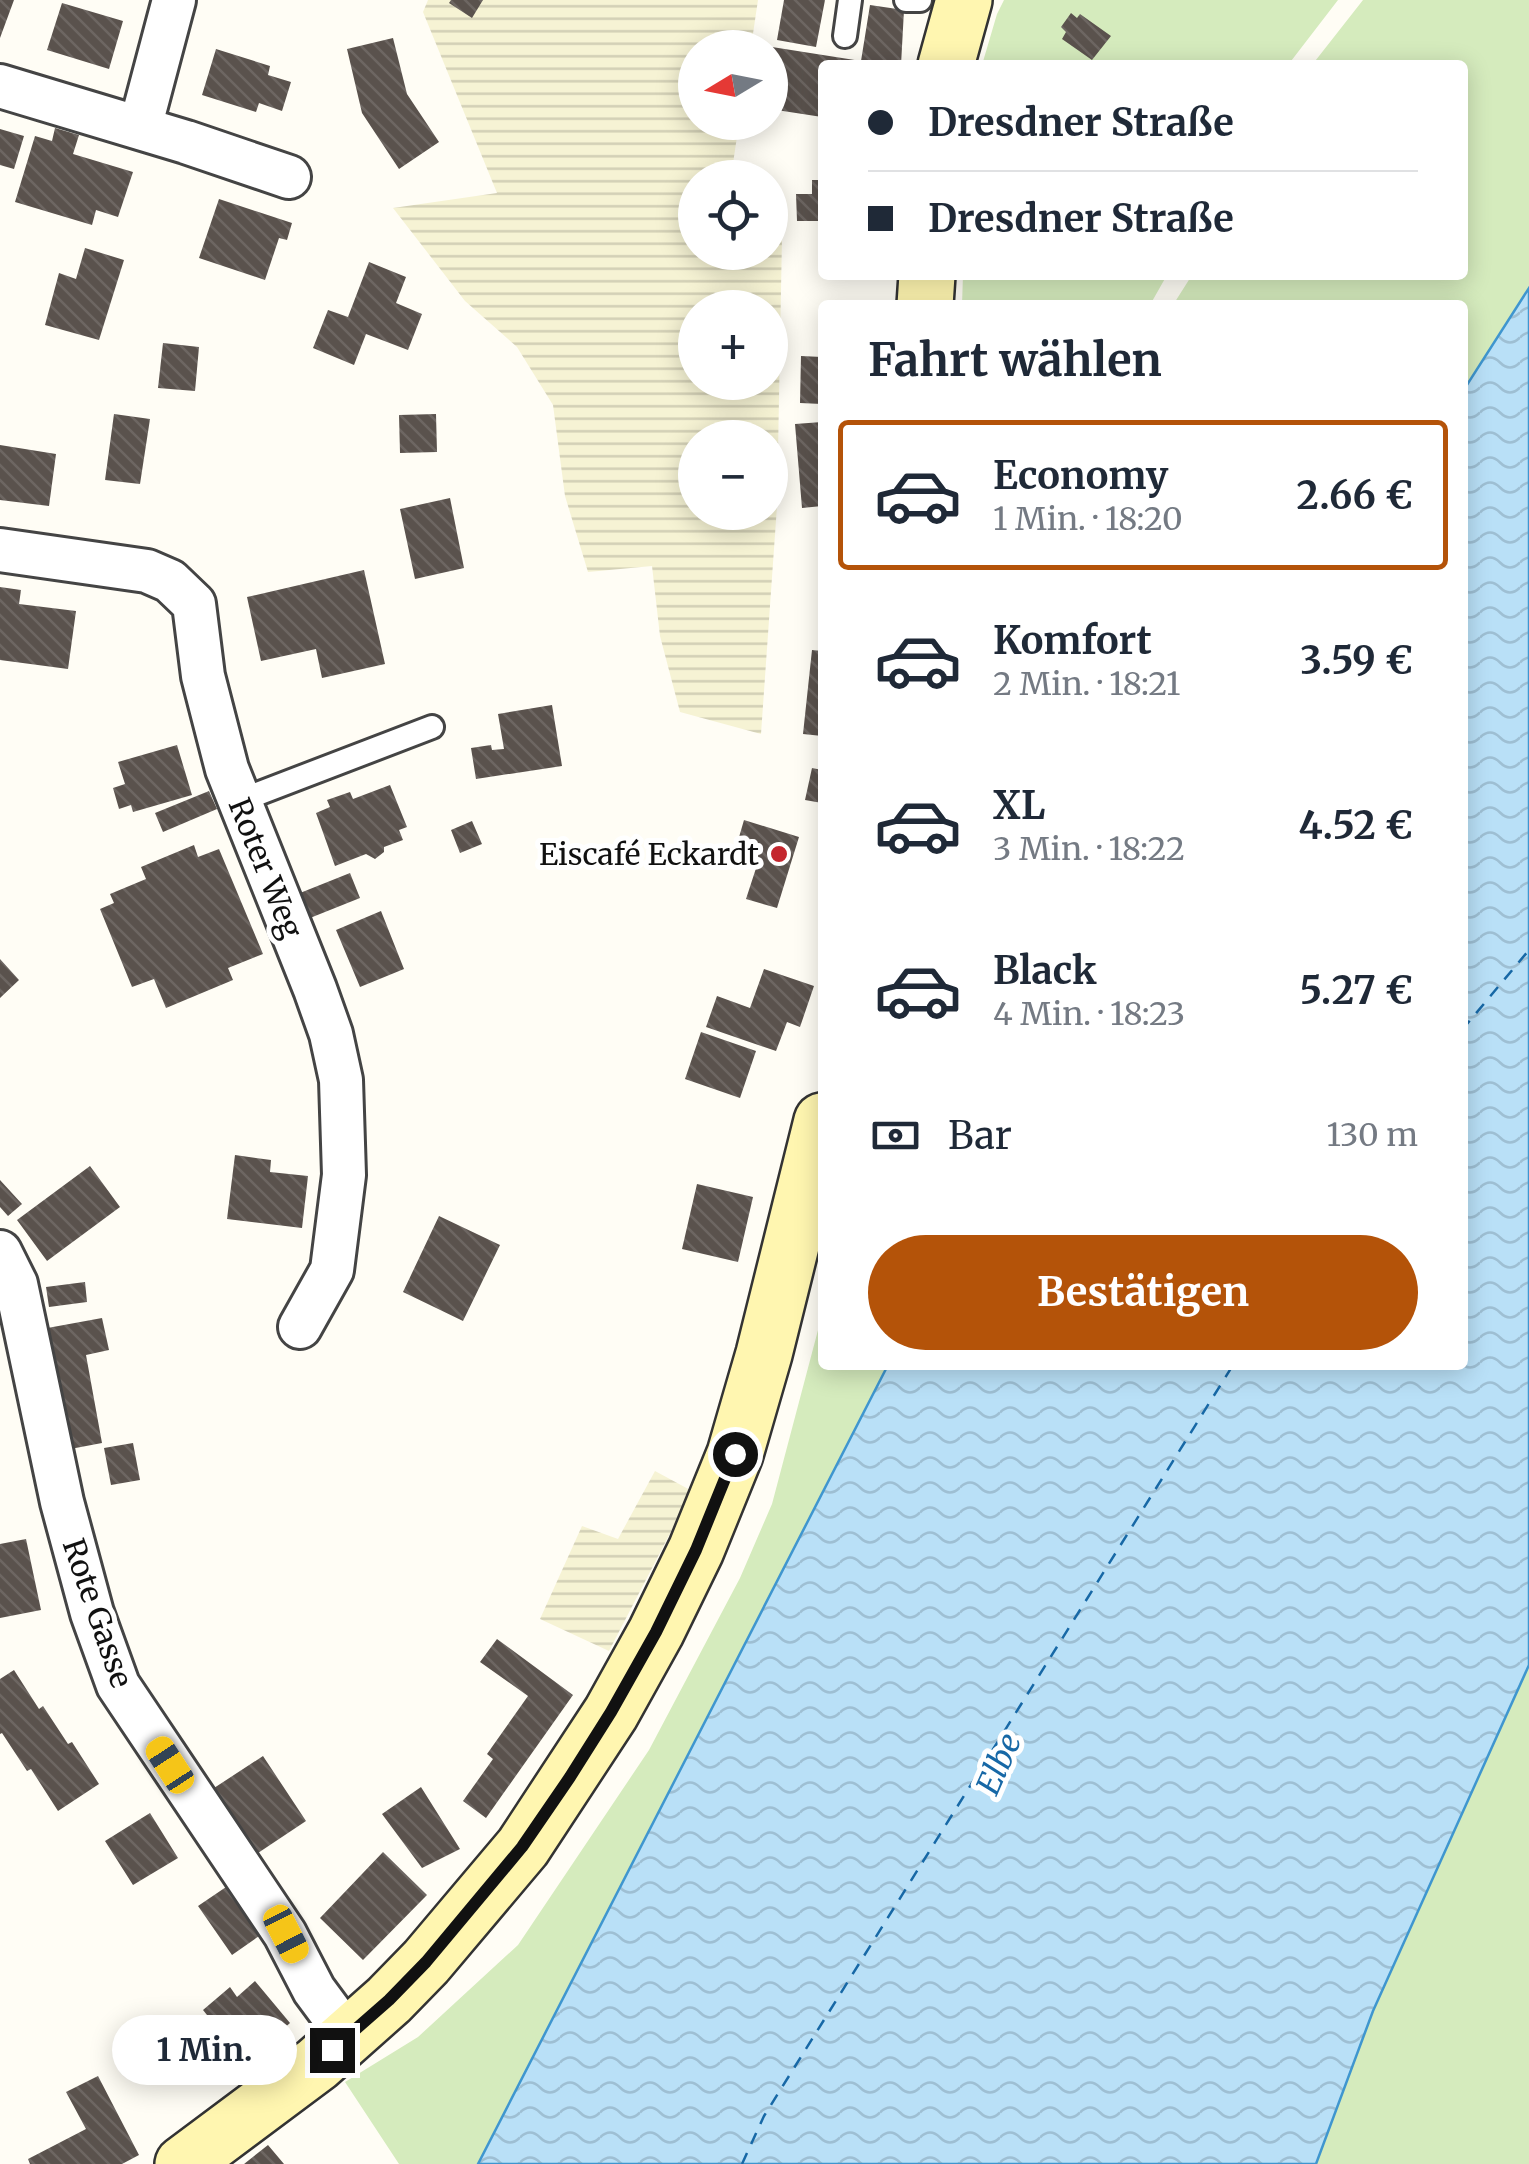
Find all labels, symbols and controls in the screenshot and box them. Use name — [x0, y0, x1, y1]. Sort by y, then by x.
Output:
north arrow — [678, 30, 788, 140]
map controls — [678, 30, 788, 530]
text: Dresdner Straße — [928, 99, 1234, 146]
button: locate — [678, 160, 788, 270]
text: Dresdner Straße — [928, 195, 1234, 242]
button: + — [678, 290, 788, 400]
text: Fahrt wählen — [868, 332, 1162, 388]
button: − — [678, 420, 788, 530]
icon: car — [873, 450, 963, 540]
text: Economy — [993, 452, 1168, 499]
text: 2.66 € — [1297, 472, 1413, 519]
text: 1 Min. · 18:20 — [993, 499, 1183, 539]
icon: car — [873, 615, 963, 705]
text: Komfort — [993, 617, 1152, 664]
text: 3.59 € — [1300, 637, 1413, 684]
text: 2 Min. · 18:21 — [993, 664, 1181, 704]
icon: car — [873, 780, 963, 870]
text: XL — [993, 782, 1045, 829]
street label: Roter Weg — [221, 792, 311, 944]
text: 4.52 € — [1298, 802, 1413, 849]
text: 3 Min. · 18:22 — [993, 829, 1185, 869]
place label: Eiscafé Eckardt — [539, 835, 759, 873]
marker: Eiscafé Eckardt — [768, 843, 790, 865]
icon: car — [873, 945, 963, 1035]
text: Black — [993, 947, 1097, 994]
text: 5.27 € — [1300, 967, 1413, 1014]
text: 4 Min. · 18:23 — [993, 994, 1185, 1034]
icon: cash — [868, 1108, 923, 1163]
text: Bar — [948, 1112, 1012, 1159]
text: 130 m — [1326, 1115, 1418, 1155]
button: Bestätigen — [868, 1235, 1418, 1350]
route start — [713, 1432, 758, 1477]
street label: Rote Gasse — [55, 1533, 141, 1693]
water label: Elbe — [968, 1727, 1030, 1801]
car — [141, 1732, 199, 1798]
car — [259, 1900, 313, 1968]
callout: 1 Min. — [112, 2015, 297, 2085]
route end — [310, 2028, 355, 2073]
text: 1 Min. — [157, 2030, 252, 2070]

